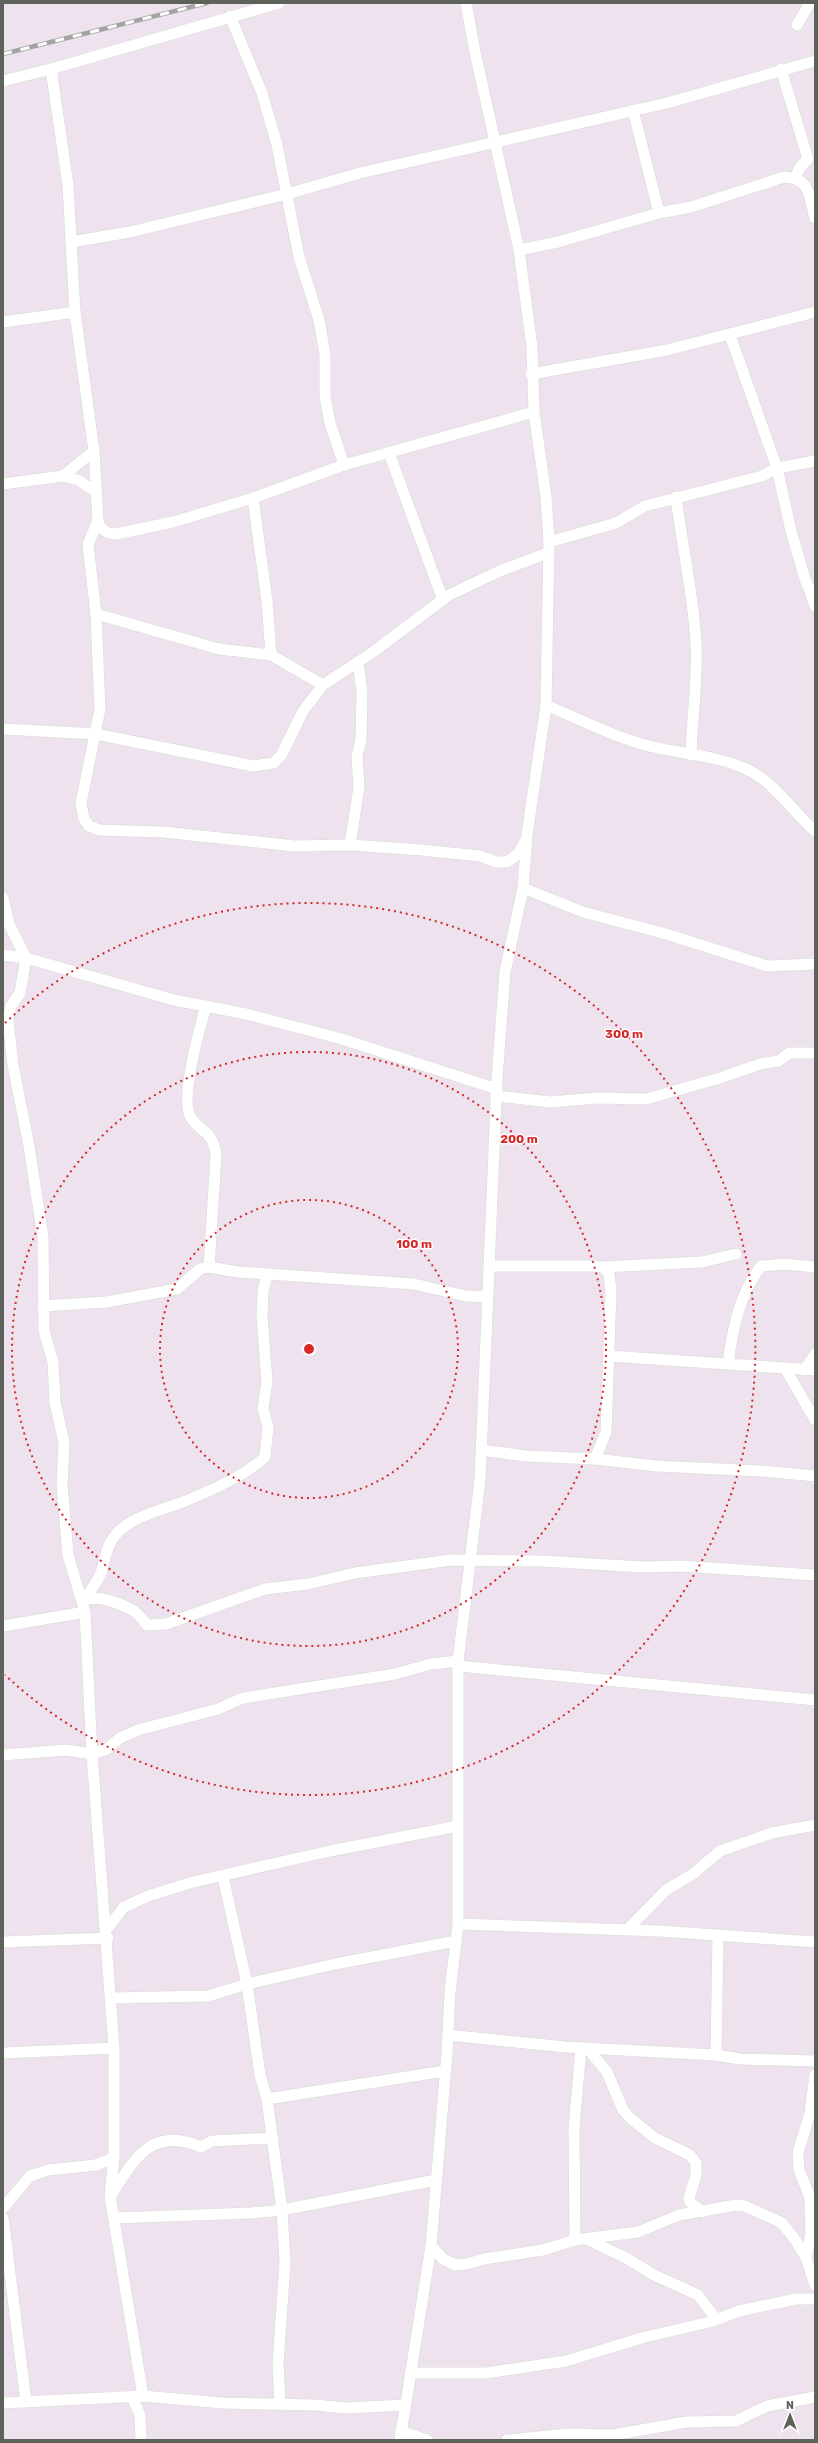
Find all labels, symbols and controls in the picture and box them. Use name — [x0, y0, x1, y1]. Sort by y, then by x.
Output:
text: 300 m — [605, 1027, 643, 1041]
text: 200 m — [500, 1132, 538, 1146]
text: 100 m — [396, 1237, 432, 1251]
centre of rings — [302, 1342, 316, 1356]
north arrow — [770, 2395, 810, 2435]
text: N — [786, 2399, 794, 2412]

